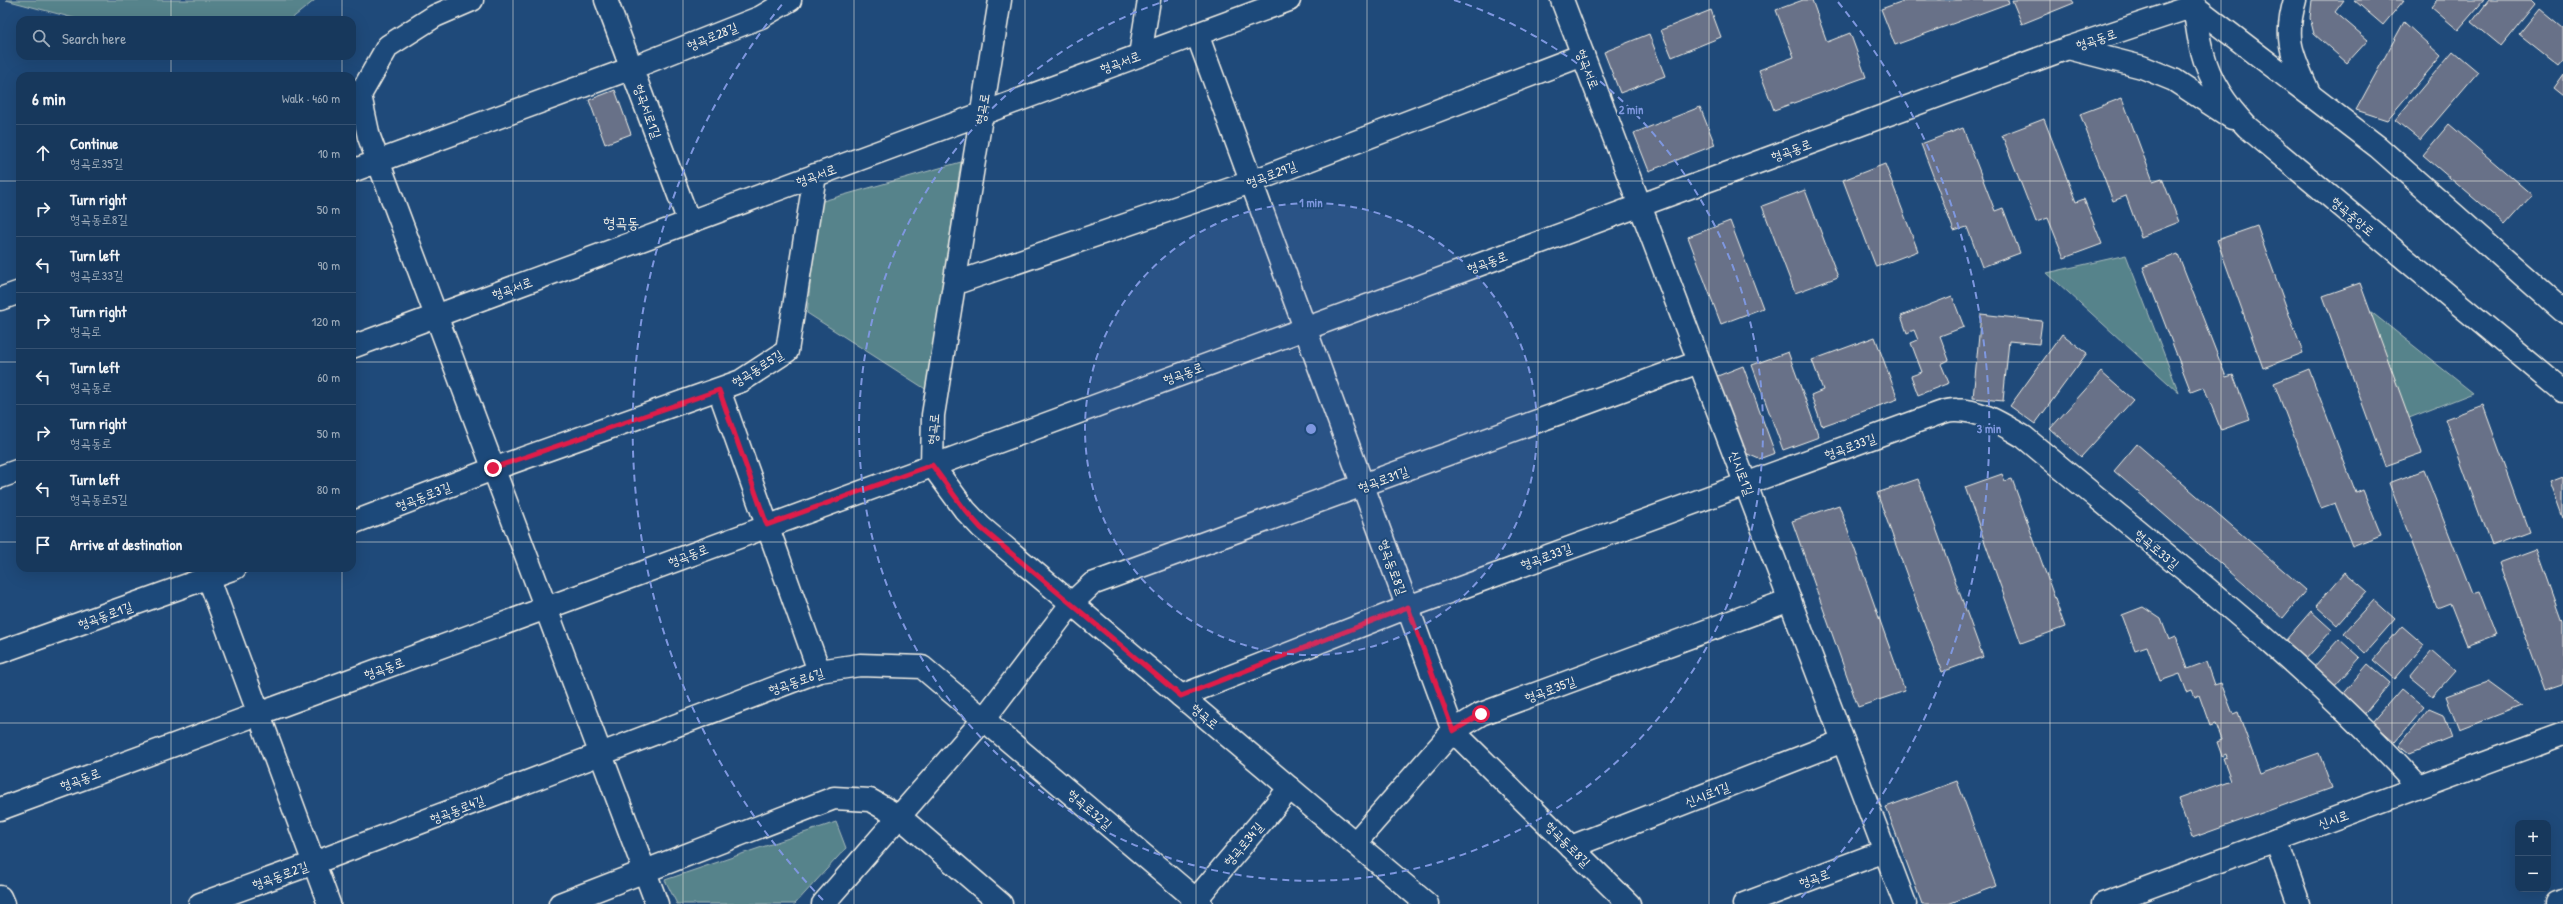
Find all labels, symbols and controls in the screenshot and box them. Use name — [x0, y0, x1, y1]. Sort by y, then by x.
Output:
search box — [16, 16, 356, 60]
street label: 형곡로28길 — [684, 18, 740, 54]
street label: 형곡동로 — [2073, 24, 2119, 54]
icon: search — [30, 27, 52, 49]
text: Search here — [62, 28, 126, 49]
street label: 형곡서로 — [1097, 46, 1143, 78]
street label: 형곡서로 — [1572, 46, 1604, 92]
street label: 형곡서로1길 — [630, 81, 666, 141]
text: 6 min — [32, 87, 66, 110]
text: Walk · 460 m — [282, 89, 340, 107]
street label: 형곡로 — [971, 92, 993, 126]
text: 2 min — [1619, 101, 1644, 118]
text: Continue — [70, 133, 118, 154]
street label: 형곡동로 — [1768, 134, 1814, 166]
icon: ahead — [32, 142, 54, 164]
text: 10 m — [318, 144, 340, 162]
text: 형곡로35길 — [70, 154, 123, 172]
street label: 형곡로29길 — [1243, 156, 1299, 192]
street label: 형곡서로 — [793, 159, 839, 191]
text: Turn right — [70, 189, 126, 210]
street label: 형곡중앙로 — [2327, 192, 2379, 240]
text: 1 min — [1299, 194, 1323, 211]
icon: right — [32, 198, 54, 220]
text: 50 m — [317, 200, 340, 218]
text: 형곡동로8길 — [70, 210, 128, 228]
district label: 형곡동 — [603, 212, 639, 233]
text: Turn left — [70, 245, 120, 266]
street label: 형곡동로 — [1464, 246, 1510, 278]
icon: left — [32, 254, 54, 276]
text: 90 m — [318, 256, 340, 274]
text: 형곡로33길 — [70, 266, 124, 284]
street label: 형곡서로 — [489, 272, 535, 304]
text: Turn right — [70, 301, 126, 322]
icon: right — [32, 310, 54, 332]
text: 120 m — [312, 312, 340, 330]
text: 형곡로 — [70, 322, 101, 340]
street label: 형곡동로5길 — [728, 345, 786, 391]
text: Turn left — [70, 357, 120, 378]
street label: 형곡동로 — [1160, 357, 1206, 389]
icon: left — [32, 366, 54, 388]
text: 60 m — [317, 368, 340, 386]
text: 형곡동로 — [70, 378, 112, 396]
text: Turn right — [70, 413, 126, 434]
street label: 형곡로 — [923, 413, 943, 445]
text: 3 min — [1977, 420, 2002, 437]
icon: right — [32, 422, 54, 444]
centre of rings — [1304, 422, 1318, 436]
text: 50 m — [317, 424, 340, 442]
street label: 형곡로33길 — [1822, 428, 1878, 464]
text: 형곡동로 — [70, 434, 112, 452]
street label: 신시로1길 — [1725, 448, 1759, 498]
route end — [484, 459, 502, 477]
street label: 형곡로31길 — [1355, 462, 1411, 496]
text: Turn left — [70, 469, 120, 490]
street label: 형곡동로3길 — [393, 477, 453, 515]
icon: left — [32, 478, 54, 500]
text: 80 m — [317, 480, 340, 498]
text: 형곡동로5길 — [70, 490, 128, 508]
street label: 형곡로33길 — [2131, 525, 2183, 573]
icon: arrive — [32, 534, 54, 556]
text: Arrive at destination — [70, 534, 182, 555]
street label: 형곡동로8길 — [1375, 537, 1411, 597]
street label: 형곡로33길 — [1518, 538, 1574, 574]
street label: 형곡동로 — [665, 539, 711, 571]
street label: 형곡동로1길 — [75, 597, 135, 633]
street label: 형곡동로 — [361, 652, 407, 684]
street label: 형곡동로6길 — [766, 663, 826, 699]
street label: 형곡로35길 — [1522, 671, 1578, 707]
street label: 형곡로 — [1187, 699, 1223, 733]
route start — [1472, 705, 1490, 723]
street label: 형곡동로 — [57, 763, 103, 795]
street label: 신시로1길 — [1682, 777, 1732, 811]
street label: 형곡로32길 — [1064, 785, 1116, 833]
street label: 형곡동로4길 — [427, 790, 487, 828]
street label: 신시로 — [2315, 805, 2351, 833]
street label: 형곡동로8길 — [1541, 817, 1595, 871]
street label: 형곡로34길 — [1219, 818, 1267, 870]
map controls — [2515, 820, 2551, 892]
button: + — [2515, 820, 2551, 856]
button: − — [2515, 856, 2551, 892]
street label: 형곡동로2길 — [249, 857, 311, 893]
street label: 형곡로 — [1796, 864, 1832, 892]

